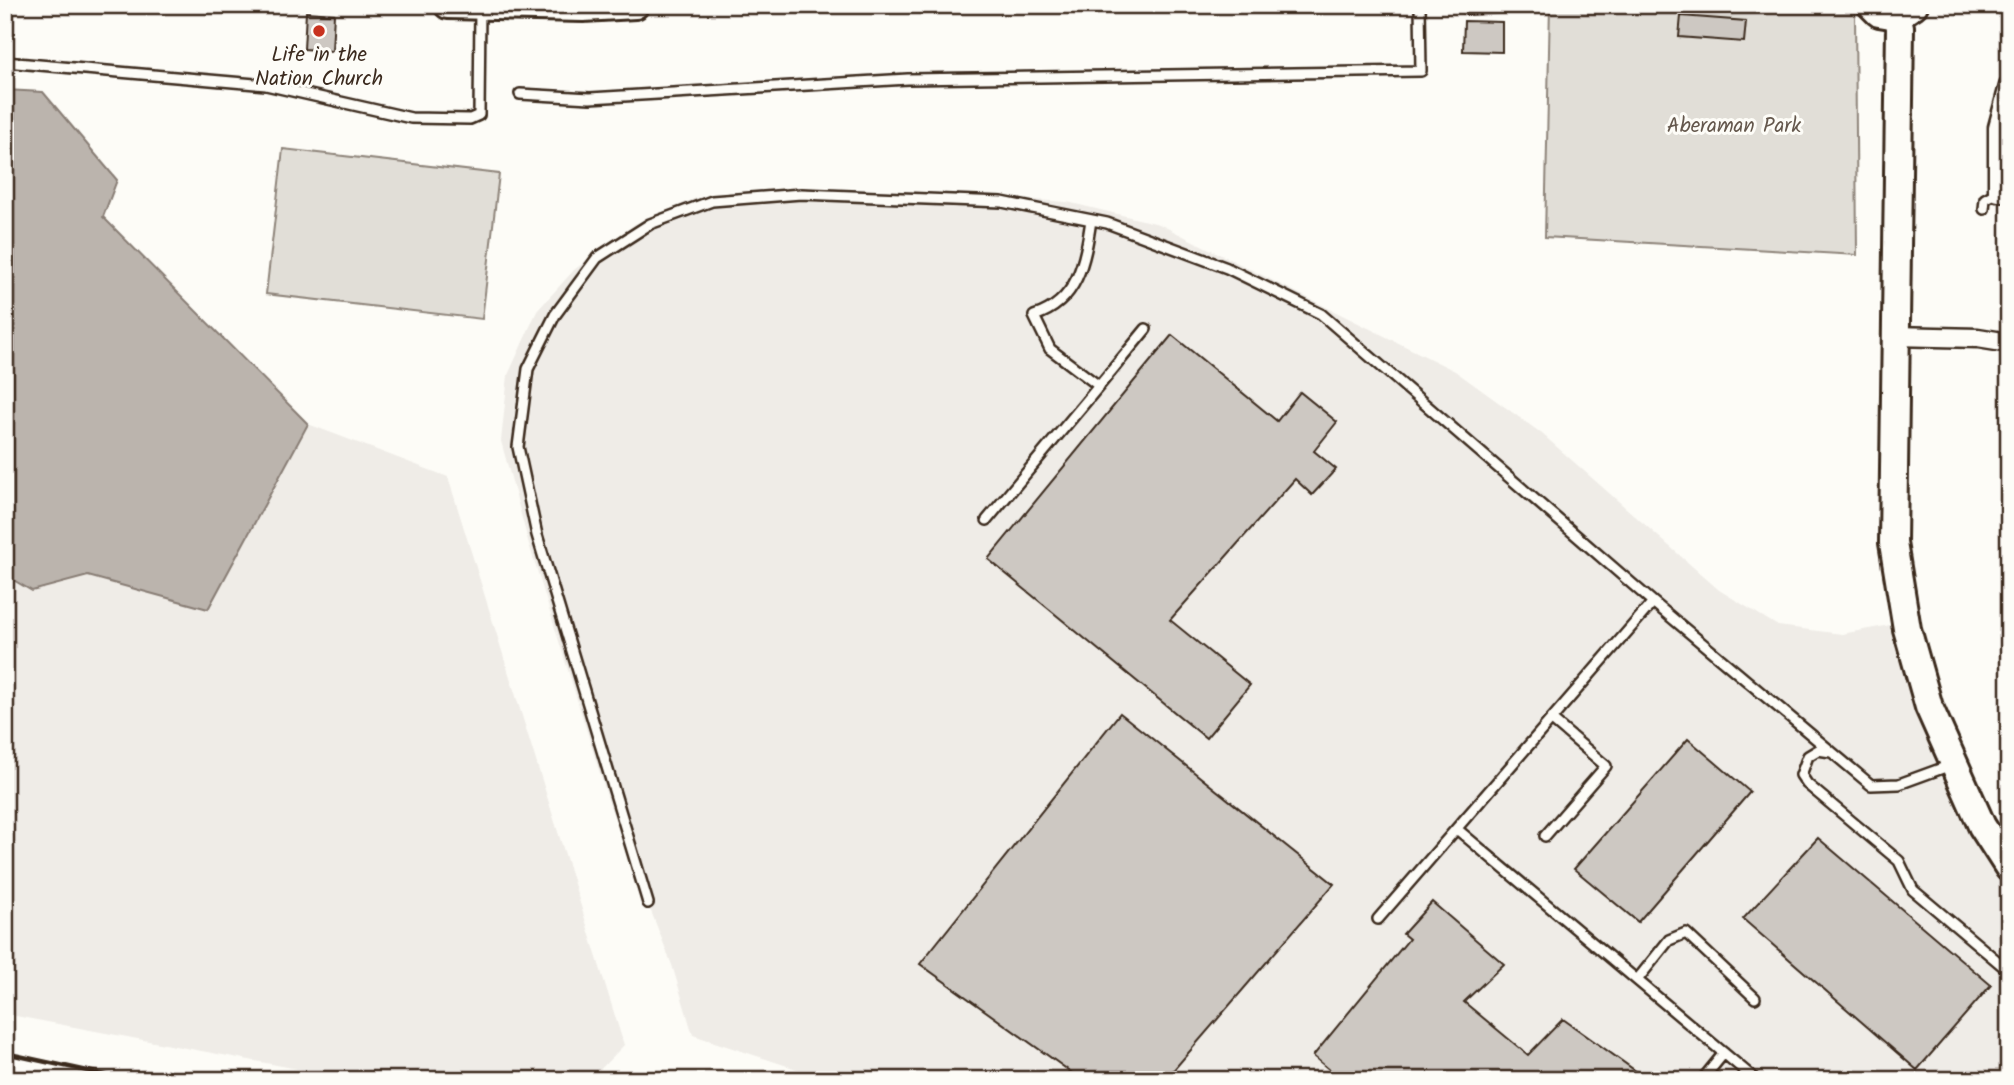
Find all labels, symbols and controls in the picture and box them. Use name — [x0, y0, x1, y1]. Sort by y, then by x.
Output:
marker: Life in the Nation Church — [311, 23, 327, 39]
place label: Life in the Nation Church — [255, 39, 383, 96]
park label: Aberaman Park — [1667, 110, 1801, 143]

